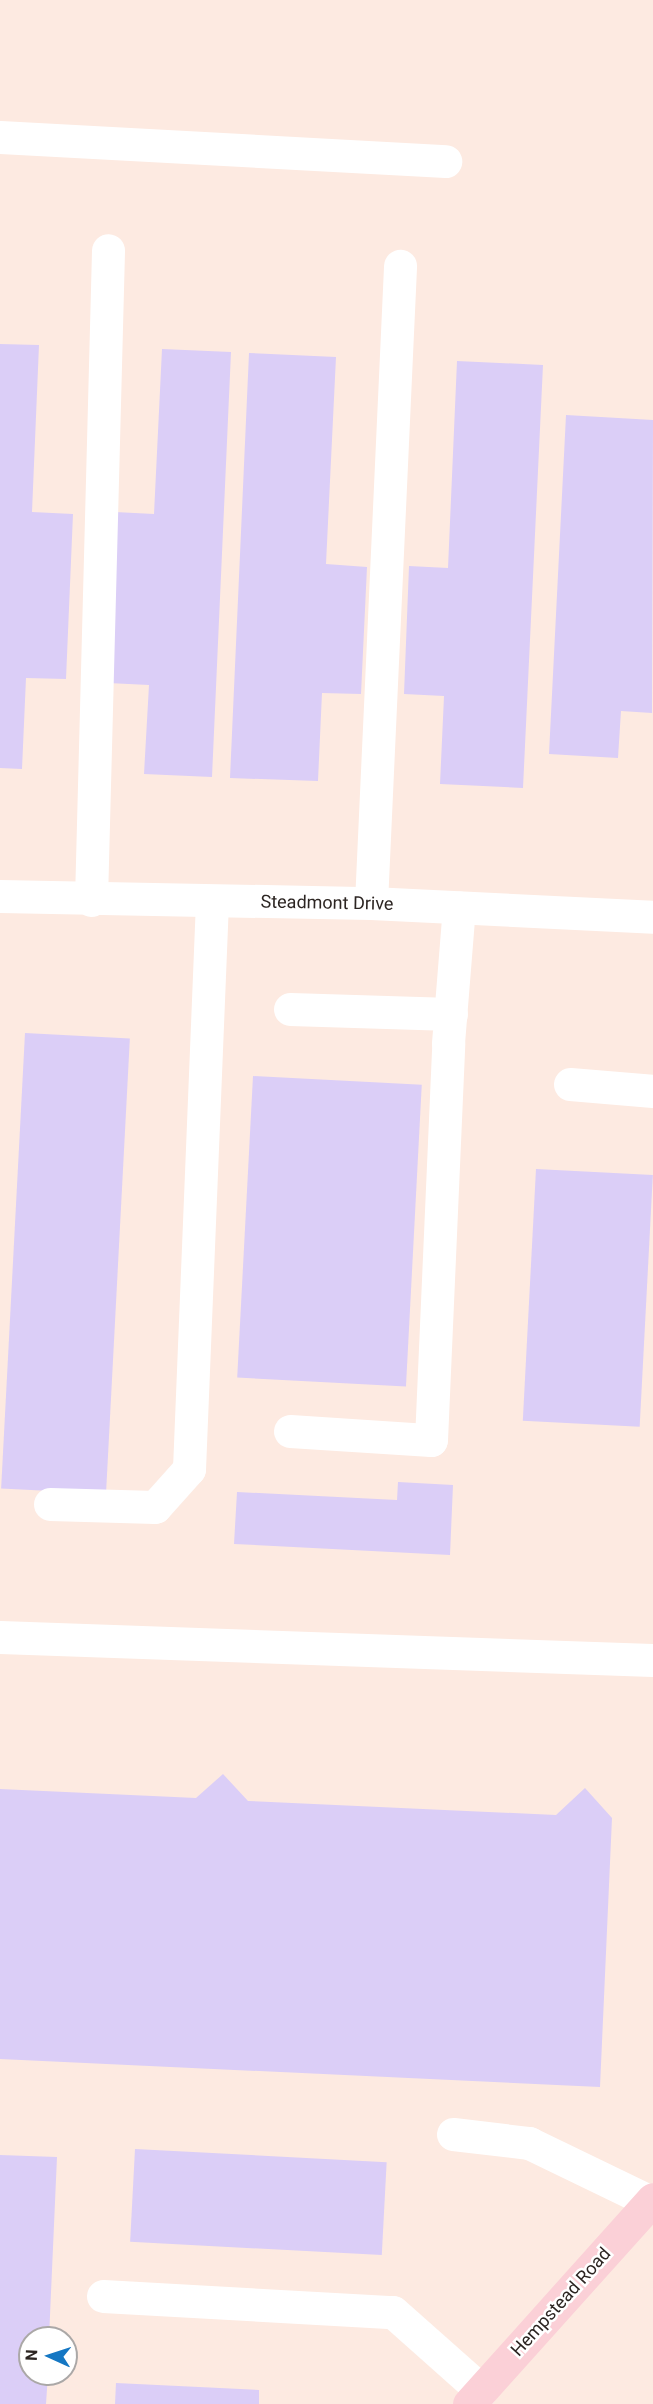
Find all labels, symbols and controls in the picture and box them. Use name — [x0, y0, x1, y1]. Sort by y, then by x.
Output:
street label: Steadmont Drive — [260, 891, 394, 915]
street label: Hempstead Road — [507, 2243, 615, 2361]
north arrow — [18, 2326, 78, 2386]
text: N — [22, 2349, 41, 2361]

